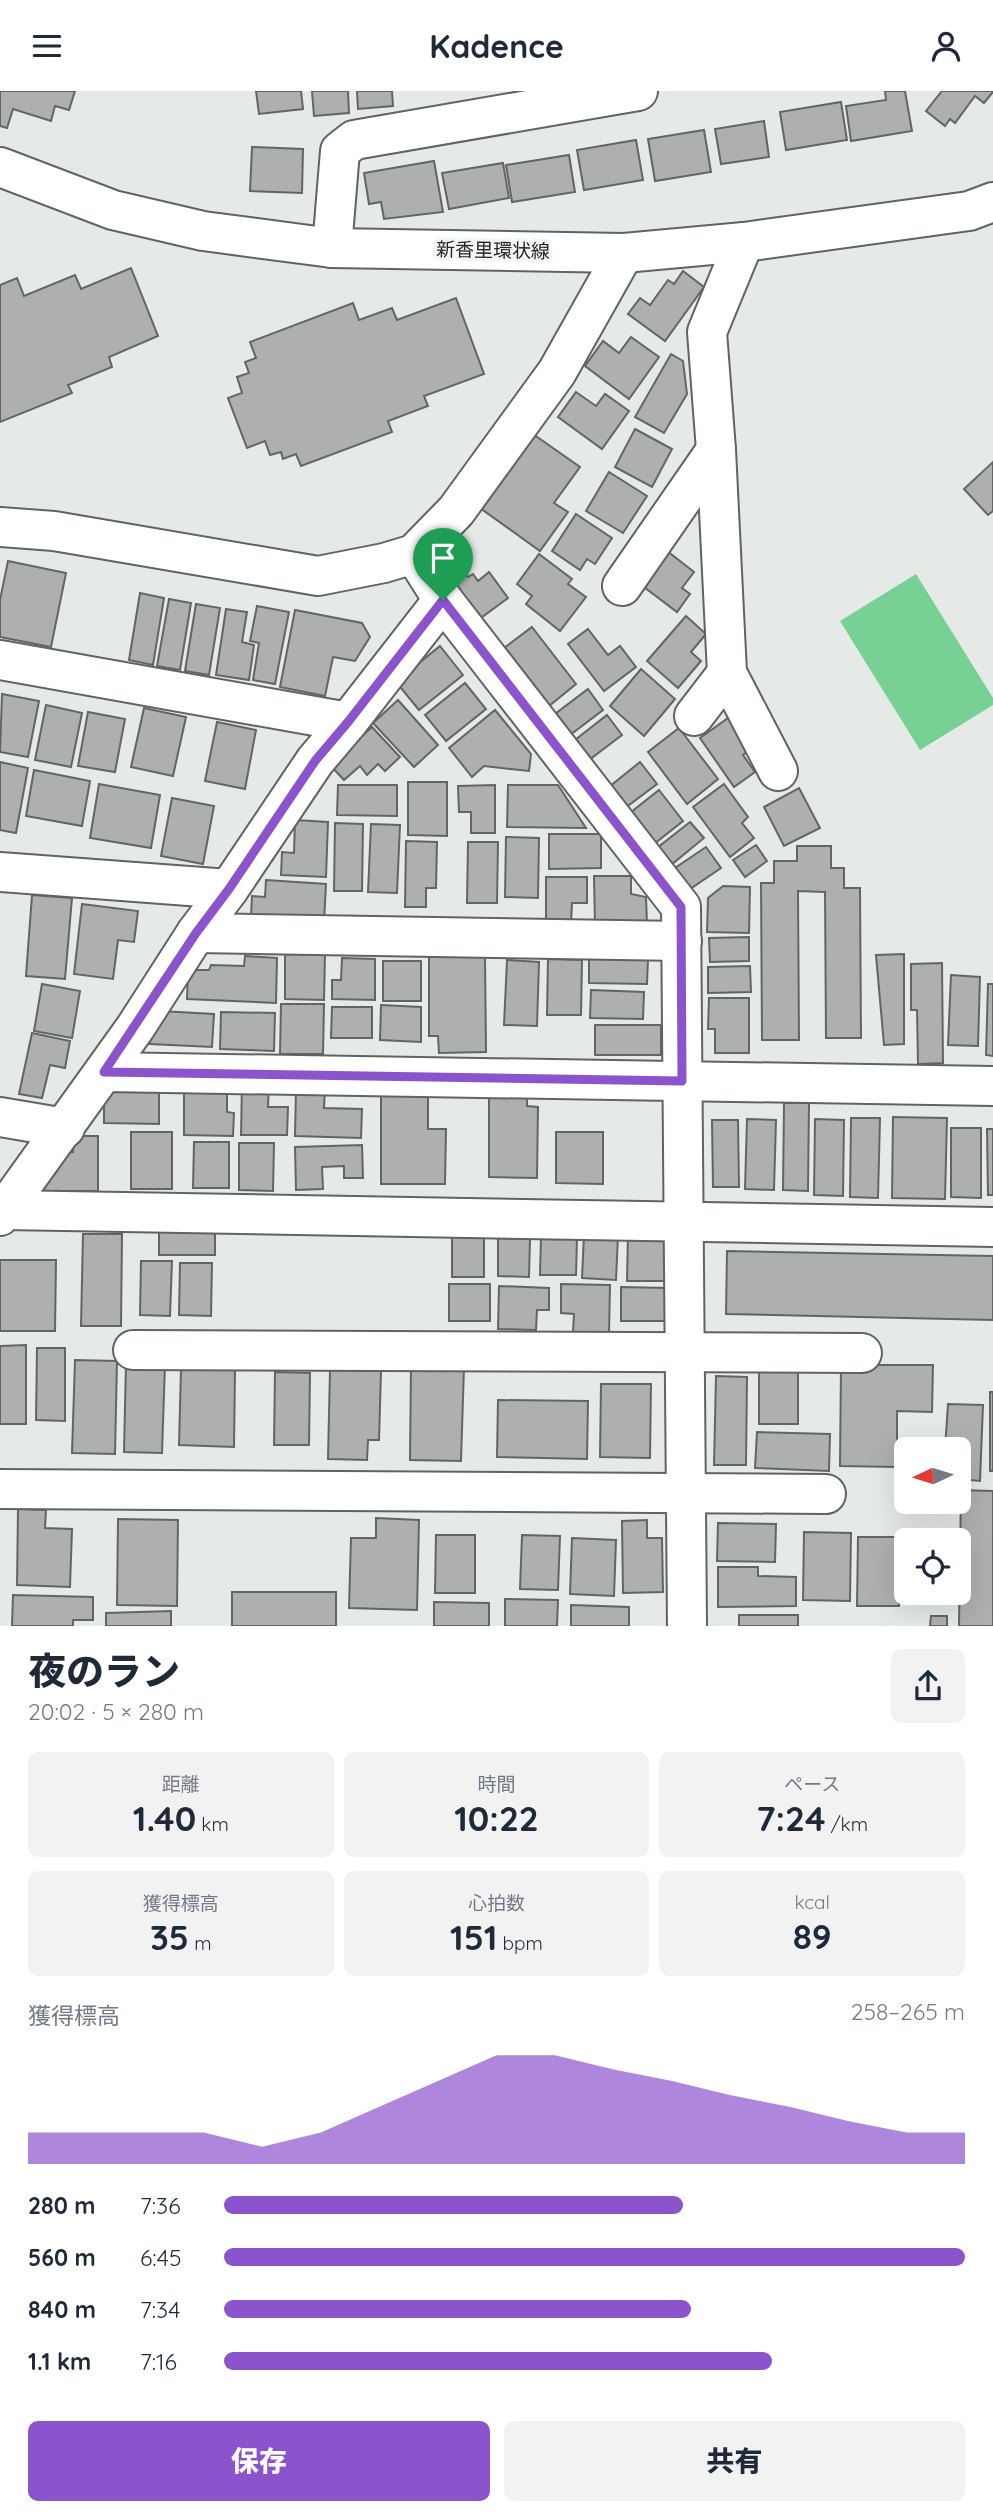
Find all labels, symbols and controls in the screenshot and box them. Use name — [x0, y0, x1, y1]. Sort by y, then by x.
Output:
text: Kadence — [429, 26, 564, 66]
icon: menu — [28, 27, 66, 65]
icon: person — [927, 27, 965, 65]
street label: 新香里環状線 — [436, 237, 550, 263]
pin — [413, 528, 473, 600]
icon: arrive — [424, 539, 462, 577]
north arrow — [894, 1437, 971, 1514]
map controls — [894, 1437, 971, 1605]
button: locate — [894, 1528, 971, 1605]
text: 夜のラン — [28, 1647, 180, 1695]
button: share — [891, 1649, 965, 1723]
text: 20:02 · 5 × 280 m — [28, 1697, 204, 1726]
text: 距離 — [162, 1772, 200, 1796]
text: 時間 — [477, 1772, 516, 1796]
text: ペース — [784, 1772, 840, 1796]
text: 1.40 — [133, 1796, 196, 1840]
text: 10:22 — [454, 1796, 539, 1840]
text: 7:24 — [756, 1796, 825, 1840]
text: km — [196, 1812, 229, 1836]
text: /km — [825, 1812, 868, 1836]
text: kcal — [794, 1890, 830, 1914]
text: 獲得標高 — [143, 1891, 219, 1915]
text: 心拍数 — [468, 1891, 525, 1915]
text: 89 — [793, 1914, 832, 1958]
text: 35 — [150, 1915, 189, 1959]
text: 151 — [450, 1915, 497, 1959]
text: m — [189, 1931, 212, 1955]
text: bpm — [497, 1931, 543, 1955]
text: 258–265 m — [851, 1997, 965, 2026]
text: 獲得標高 — [28, 2001, 120, 2030]
text: 280 m — [28, 2191, 95, 2220]
text: 7:36 — [140, 2191, 181, 2220]
text: 560 m — [28, 2243, 96, 2272]
text: 6:45 — [140, 2243, 182, 2272]
text: 840 m — [28, 2295, 96, 2324]
text: 7:34 — [140, 2295, 180, 2324]
text: 1.1 km — [28, 2347, 91, 2376]
text: 7:16 — [140, 2347, 177, 2376]
button: 保存 — [28, 2421, 490, 2501]
button: 共有 — [504, 2421, 965, 2501]

